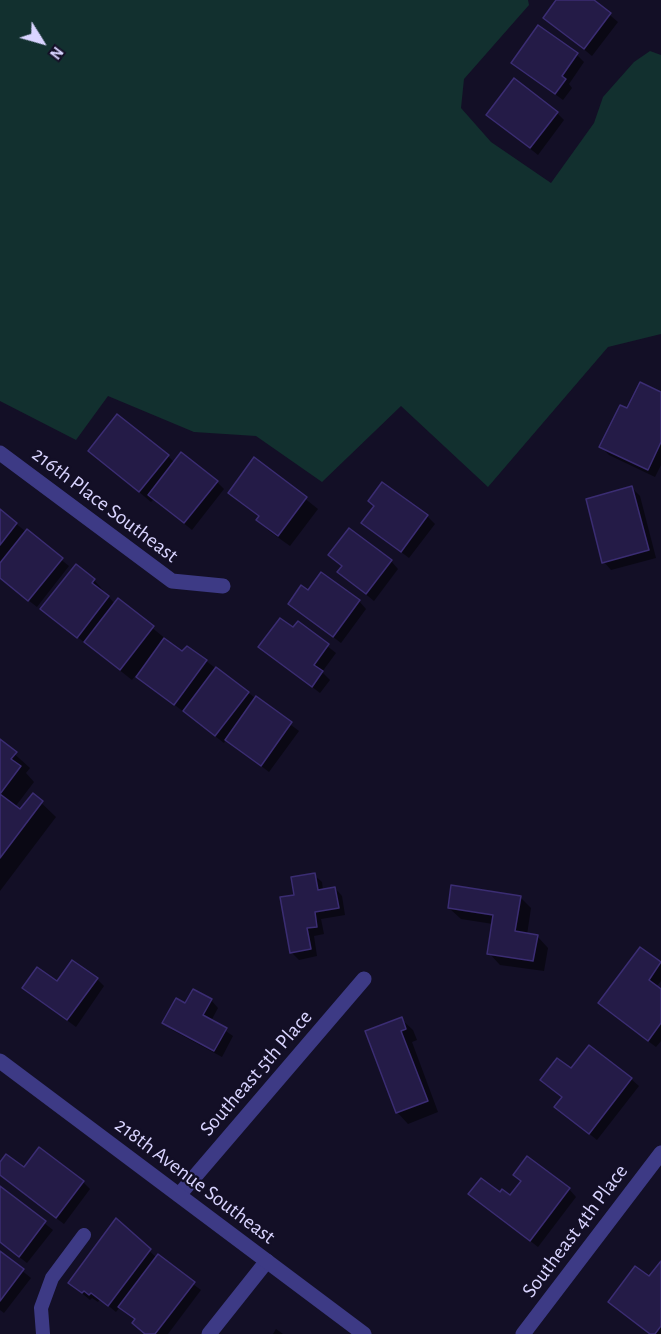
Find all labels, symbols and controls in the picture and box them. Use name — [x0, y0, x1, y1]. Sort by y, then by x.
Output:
north arrow — [12, 12, 72, 72]
text: N — [47, 44, 66, 62]
street label: 216th Place Southeast — [27, 442, 183, 568]
street label: Southeast 5th Place — [194, 1005, 318, 1141]
street label: 218th Avenue Southeast — [110, 1112, 280, 1250]
street label: Southeast 4th Place — [517, 1159, 633, 1303]

